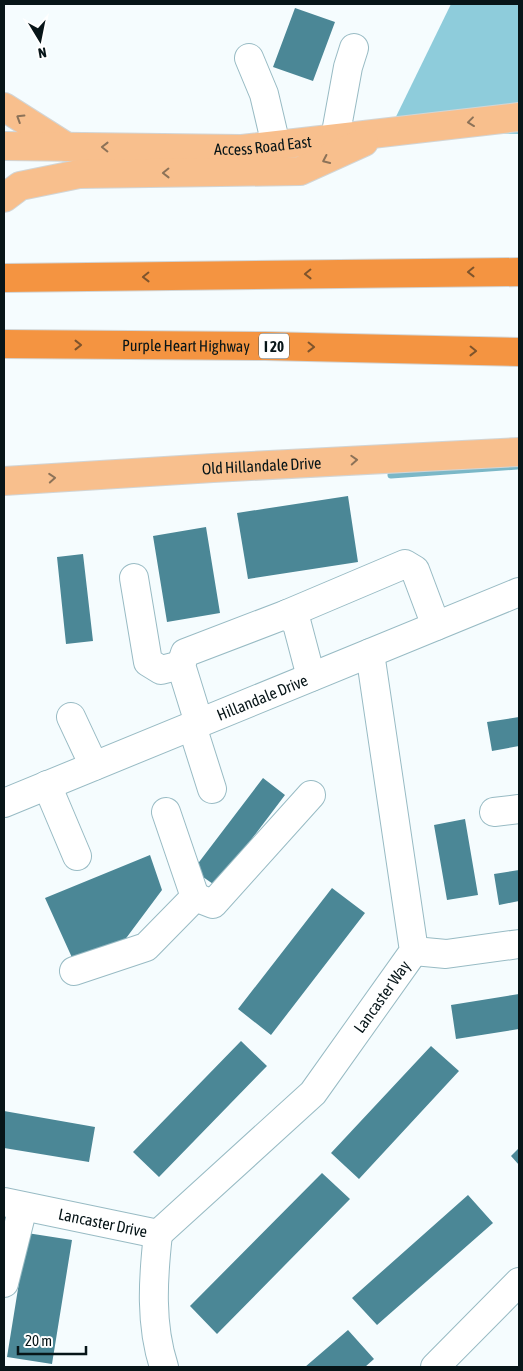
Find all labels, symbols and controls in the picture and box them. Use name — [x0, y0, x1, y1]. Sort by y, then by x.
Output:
north arrow — [15, 15, 65, 65]
text: N — [37, 44, 48, 61]
one-way arrow — [17, 114, 26, 124]
one-way arrow — [467, 116, 475, 127]
street label: Access Road East — [214, 132, 313, 158]
one-way arrow — [101, 142, 108, 152]
one-way arrow — [322, 153, 331, 164]
one-way arrow — [161, 168, 169, 178]
one-way arrow — [466, 267, 474, 277]
one-way arrow — [304, 269, 312, 280]
one-way arrow — [141, 272, 149, 282]
road number: I 20 — [259, 334, 289, 358]
street label: Purple Heart Highway — [122, 336, 250, 356]
one-way arrow — [74, 340, 82, 350]
one-way arrow — [307, 341, 315, 352]
one-way arrow — [470, 346, 477, 356]
street label: Old Hillandale Drive — [201, 453, 322, 478]
one-way arrow — [351, 455, 359, 466]
one-way arrow — [49, 472, 57, 483]
street label: Hillandale Drive — [214, 671, 310, 724]
street label: Lancaster Way — [350, 957, 414, 1036]
street label: Lancaster Drive — [57, 1205, 149, 1241]
scale bar — [18, 1324, 85, 1356]
text: 20 m — [25, 1332, 52, 1349]

